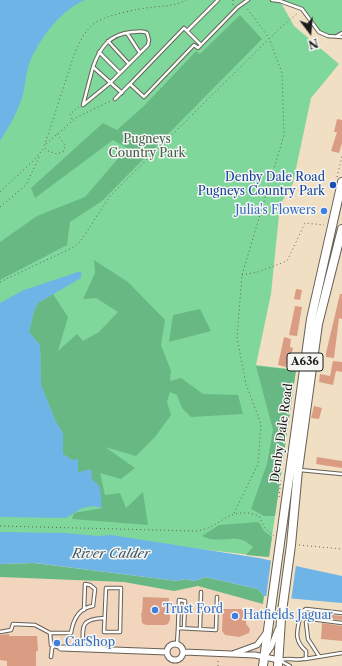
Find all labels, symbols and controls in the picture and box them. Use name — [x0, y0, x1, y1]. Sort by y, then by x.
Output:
north arrow — [290, 12, 330, 52]
text: N — [307, 35, 320, 52]
park label: Pugneys Country Park — [109, 133, 185, 161]
place label: Denby Dale Road Pugneys Country Park — [198, 171, 325, 199]
marker: Denby Dale Road Pugneys Country Park — [328, 180, 338, 190]
place label: Julia's Flowers — [235, 204, 316, 218]
marker: Julia's Flowers — [319, 206, 329, 216]
road number: A636 — [287, 353, 323, 371]
street label: Denby Dale Road — [268, 382, 296, 484]
water label: River Calder — [72, 546, 150, 562]
place label: Trust Ford — [163, 603, 223, 617]
marker: Trust Ford — [150, 605, 160, 615]
place label: Hatfields Jaguar — [243, 609, 333, 623]
marker: Hatfields Jaguar — [230, 611, 240, 621]
place label: CarShop — [65, 636, 115, 650]
marker: CarShop — [52, 638, 62, 648]

